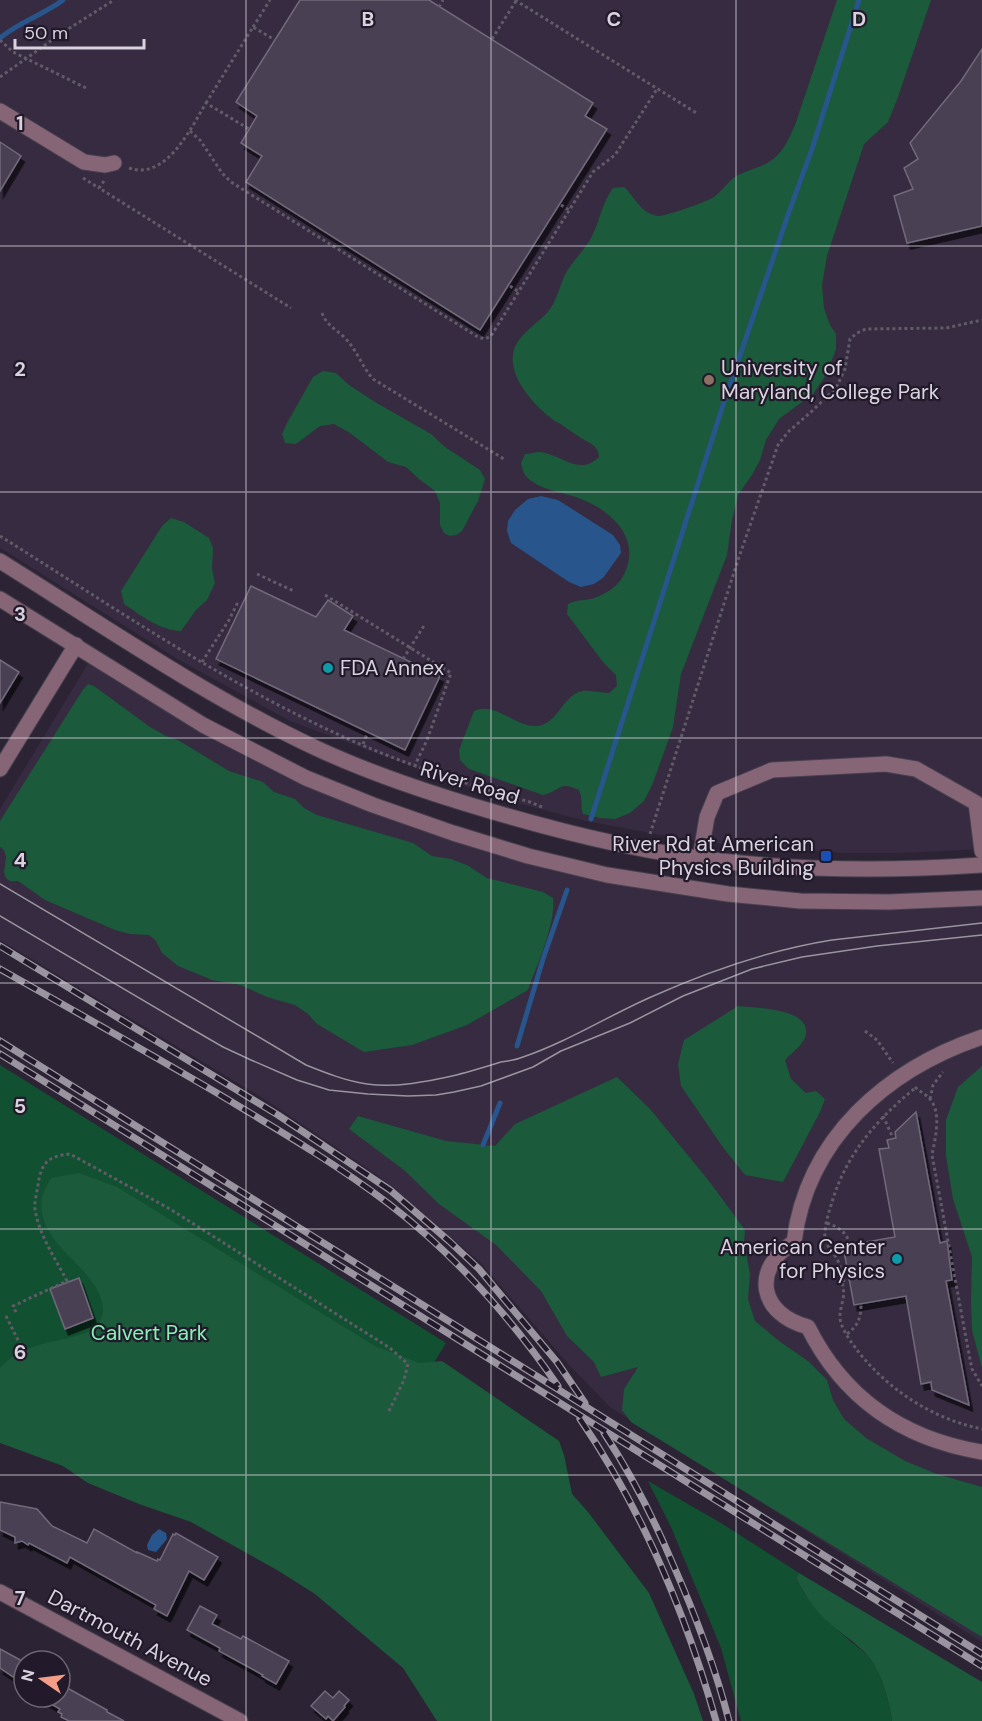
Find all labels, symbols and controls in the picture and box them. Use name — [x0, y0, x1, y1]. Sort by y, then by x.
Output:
text: B — [362, 6, 374, 32]
text: C — [607, 6, 621, 32]
text: D — [852, 6, 866, 32]
scale bar — [15, 12, 144, 50]
text: 50 m — [24, 21, 68, 45]
text: 1 — [16, 110, 24, 136]
place label: University of Maryland, College Park — [721, 354, 940, 406]
text: 2 — [14, 356, 26, 382]
marker: University of Maryland, College Park — [702, 373, 716, 387]
text: 3 — [14, 601, 26, 627]
place label: FDA Annex — [340, 654, 444, 682]
marker: FDA Annex — [321, 661, 335, 675]
street label: River Road — [417, 755, 523, 811]
place label: River Rd at American Physics Building — [612, 830, 814, 882]
text: 4 — [14, 847, 27, 873]
marker: River Rd at American Physics Building — [819, 849, 833, 863]
text: 5 — [14, 1093, 26, 1119]
place label: American Center for Physics — [720, 1233, 885, 1285]
marker: American Center for Physics — [890, 1252, 904, 1266]
park label: Calvert Park — [91, 1319, 208, 1347]
text: 6 — [14, 1339, 26, 1365]
street label: Dartmouth Avenue — [43, 1583, 217, 1693]
text: 7 — [15, 1585, 26, 1611]
north arrow — [12, 1649, 72, 1709]
text: N — [16, 1667, 40, 1684]

